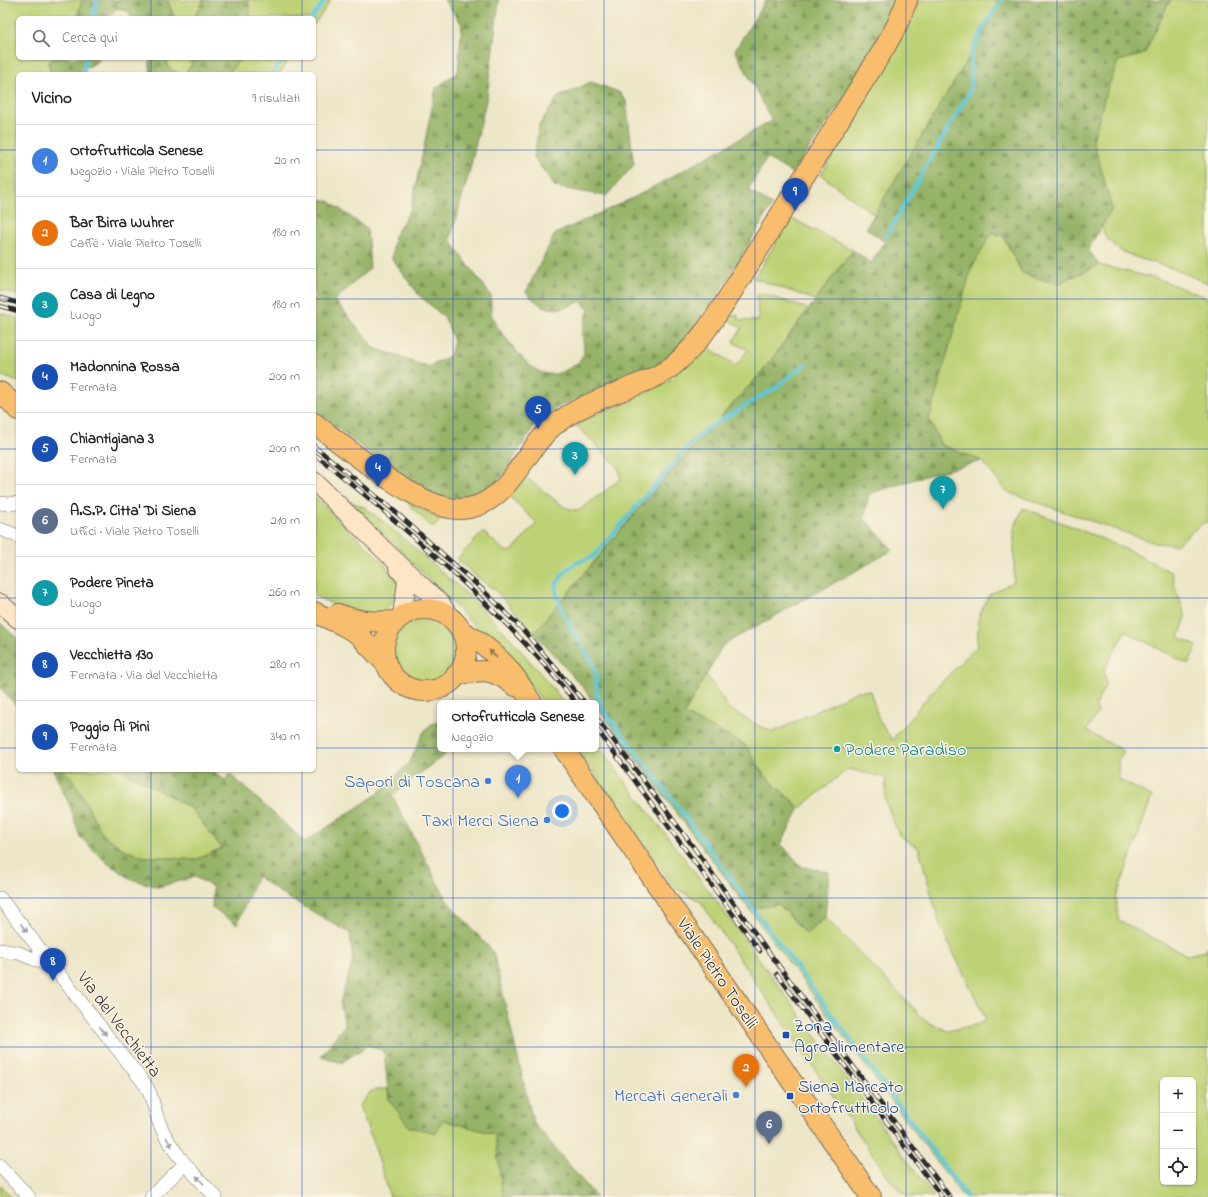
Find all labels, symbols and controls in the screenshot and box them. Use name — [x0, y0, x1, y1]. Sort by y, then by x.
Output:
search box — [16, 16, 316, 60]
icon: search — [30, 27, 52, 49]
text: Cerca qui — [62, 27, 118, 49]
text: Vicino — [32, 86, 72, 111]
text: 9 risultati — [252, 89, 300, 108]
text: Ortofrutticola Senese — [70, 140, 203, 162]
text: 1 — [43, 151, 47, 170]
text: 20 m — [275, 151, 300, 170]
text: Negozio · Viale Pietro Toselli — [70, 162, 215, 181]
pin: 9 — [782, 178, 808, 211]
text: Bar Birra Wuhrer — [70, 212, 174, 234]
text: 2 — [42, 223, 48, 242]
text: 180 m — [272, 223, 300, 242]
text: Caffè · Viale Pietro Toselli — [70, 234, 201, 253]
text: Casa di Legno — [70, 284, 155, 306]
text: 3 — [42, 295, 48, 314]
text: 180 m — [272, 295, 300, 314]
text: Luogo — [70, 306, 102, 325]
text: Madonnina Rossa — [70, 356, 180, 378]
text: 4 — [42, 367, 48, 386]
text: 200 m — [269, 367, 300, 386]
text: Fermata — [70, 378, 117, 397]
pin: 5 — [525, 396, 551, 429]
text: Chiantigiana 3 — [70, 428, 154, 450]
text: 5 — [41, 439, 49, 458]
text: 200 m — [269, 439, 300, 458]
pin: 3 — [562, 442, 588, 475]
text: Fermata — [70, 450, 117, 469]
pin: 4 — [365, 454, 391, 487]
pin: 7 — [930, 476, 956, 509]
text: A.S.P. Citta' Di Siena — [70, 500, 196, 522]
text: 6 — [42, 511, 48, 530]
text: 210 m — [270, 511, 300, 530]
text: Uffici · Viale Pietro Toselli — [70, 522, 199, 541]
text: Podere Pineta — [70, 572, 154, 594]
text: 7 — [42, 583, 48, 602]
text: 260 m — [269, 583, 300, 602]
text: Luogo — [70, 594, 102, 613]
text: Vecchietta 130 — [70, 644, 153, 666]
one-way arrow — [488, 649, 498, 659]
text: 8 — [43, 655, 47, 674]
text: 280 m — [270, 655, 300, 674]
text: Fermata · Via del Vecchietta — [70, 666, 218, 685]
popup — [437, 700, 599, 752]
text: Ortofrutticola Senese — [451, 706, 585, 728]
text: Poggio Ai Pini — [70, 716, 150, 738]
text: 9 — [43, 727, 47, 746]
text: 340 m — [270, 727, 300, 746]
text: Negozio — [451, 728, 493, 747]
text: Fermata — [70, 738, 117, 757]
place label: Podere Paradiso — [845, 738, 966, 764]
marker: Podere Paradiso — [832, 744, 842, 754]
pin: 1 — [505, 765, 531, 798]
place label: Sapori di Toscana — [344, 770, 480, 796]
marker: Sapori di Toscana — [483, 776, 493, 786]
your location — [552, 801, 572, 821]
place label: Taxi Merci Siena — [421, 809, 539, 835]
marker: Taxi Merci Siena — [542, 815, 552, 825]
street label: Viale Pietro Toselli — [669, 912, 763, 1035]
one-way arrow — [20, 923, 29, 934]
pin: 8 — [40, 948, 66, 981]
street label: Via del Vecchietta — [69, 966, 167, 1084]
place label: Zona Agroalimentare — [794, 1014, 905, 1062]
one-way arrow — [99, 1026, 108, 1037]
marker: Zona Agroalimentare — [781, 1030, 791, 1040]
pin: 2 — [733, 1054, 759, 1087]
place label: Siena Marcato Ortofrutticolo — [798, 1075, 903, 1122]
map controls — [1160, 1077, 1196, 1185]
button: + — [1160, 1077, 1196, 1113]
place label: Mercati Generali — [614, 1084, 728, 1110]
marker: Mercati Generali — [731, 1090, 741, 1100]
marker: Siena Marcato Ortofrutticolo — [785, 1091, 795, 1101]
pin: 6 — [756, 1111, 782, 1144]
button: − — [1160, 1113, 1196, 1149]
one-way arrow — [165, 1137, 173, 1147]
button: locate — [1160, 1149, 1196, 1185]
one-way arrow — [196, 1175, 205, 1185]

